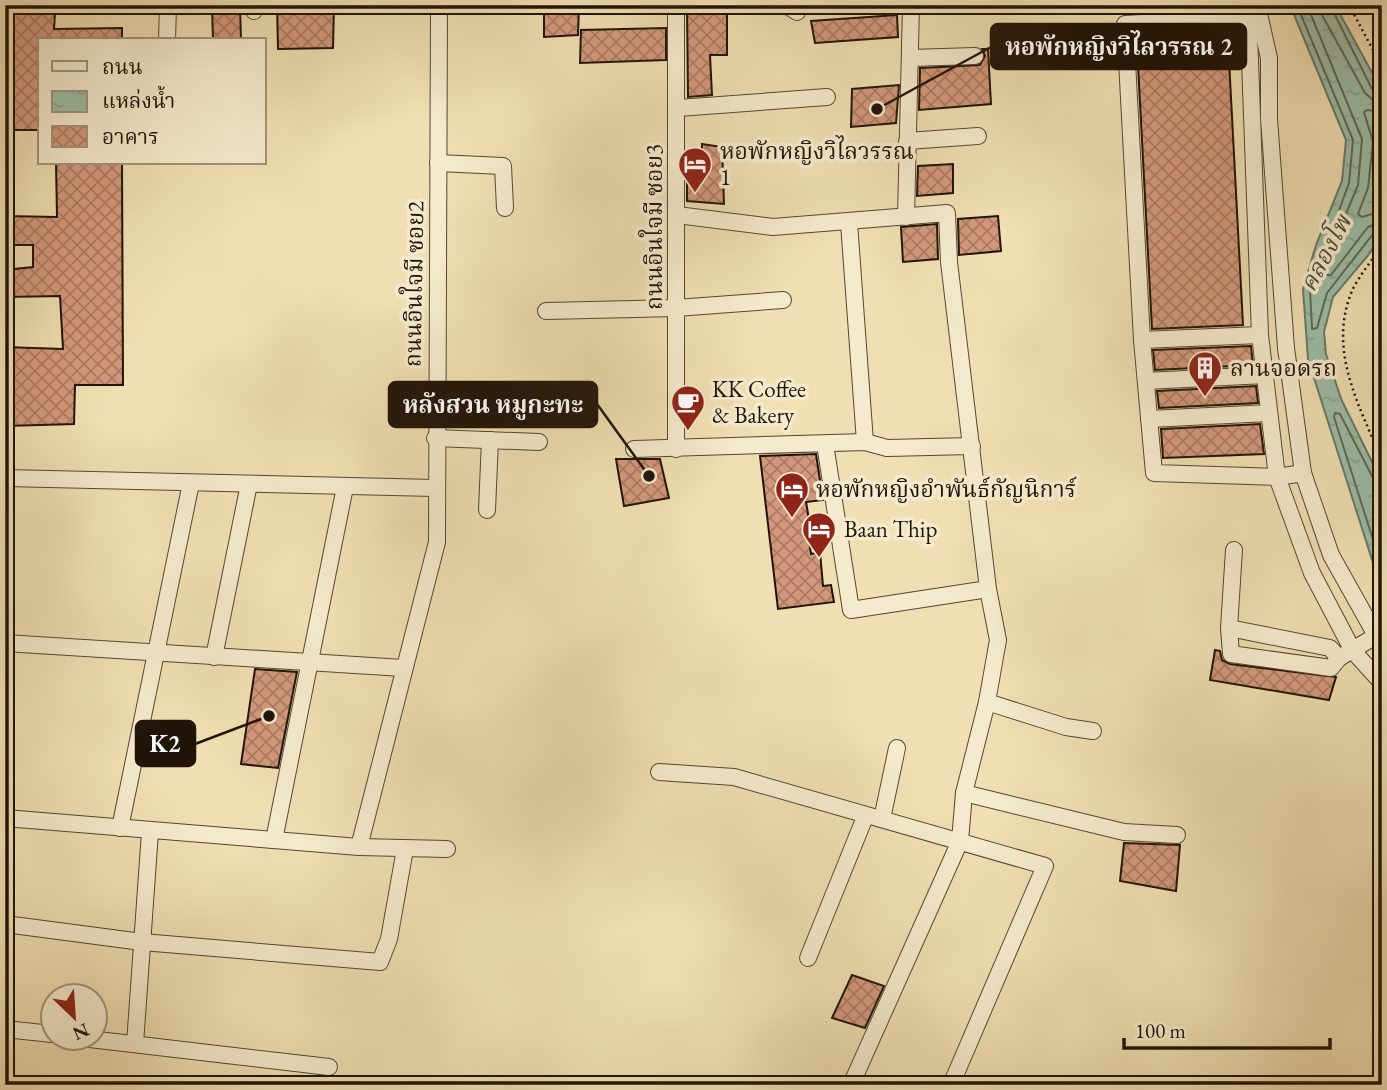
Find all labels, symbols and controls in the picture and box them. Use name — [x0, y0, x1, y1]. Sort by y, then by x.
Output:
callout: หอพักหญิงวิไลวรรณ 2 — [991, 24, 1246, 69]
text: หอพักหญิงวิไลวรรณ 2 — [1005, 30, 1233, 62]
legend — [38, 38, 266, 164]
text: ถนน — [102, 53, 143, 80]
text: แหล่งน้ำ — [102, 85, 175, 114]
text: อาคาร — [102, 123, 159, 150]
place label: หอพักหญิงวิไลวรรณ 1 — [720, 135, 914, 192]
street label: ถนนอินใจมี ซอย3 — [638, 144, 669, 310]
hotel icon: หอพักหญิงวิไลวรรณ 1 — [676, 145, 714, 194]
street label: ถนนอินใจมี ซอย2 — [397, 201, 430, 367]
water label: คลองโพ — [1291, 208, 1359, 296]
building icon: ลานจอดรถ — [1186, 349, 1224, 398]
place label: ลานจอดรถ — [1230, 353, 1337, 383]
place label: KK Coffee & Bakery — [712, 374, 806, 430]
callout: หลังสวน หมูกะทะ — [389, 382, 597, 427]
cafe icon: KK Coffee & Bakery — [669, 383, 707, 432]
text: หลังสวน หมูกะทะ — [403, 389, 583, 420]
hotel icon: หอพักหญิงอำพันธ์กัญนิการ์ — [773, 470, 811, 519]
place label: หอพักหญิงอำพันธ์กัญนิการ์ — [816, 474, 1076, 504]
hotel icon: Baan Thip — [800, 510, 838, 559]
place label: Baan Thip — [844, 514, 937, 544]
callout: K2 — [136, 721, 195, 766]
text: K2 — [149, 728, 181, 759]
north arrow — [38, 982, 108, 1052]
scale bar — [1124, 1006, 1331, 1050]
text: N — [68, 1017, 93, 1047]
text: 100 m — [1135, 1017, 1186, 1044]

